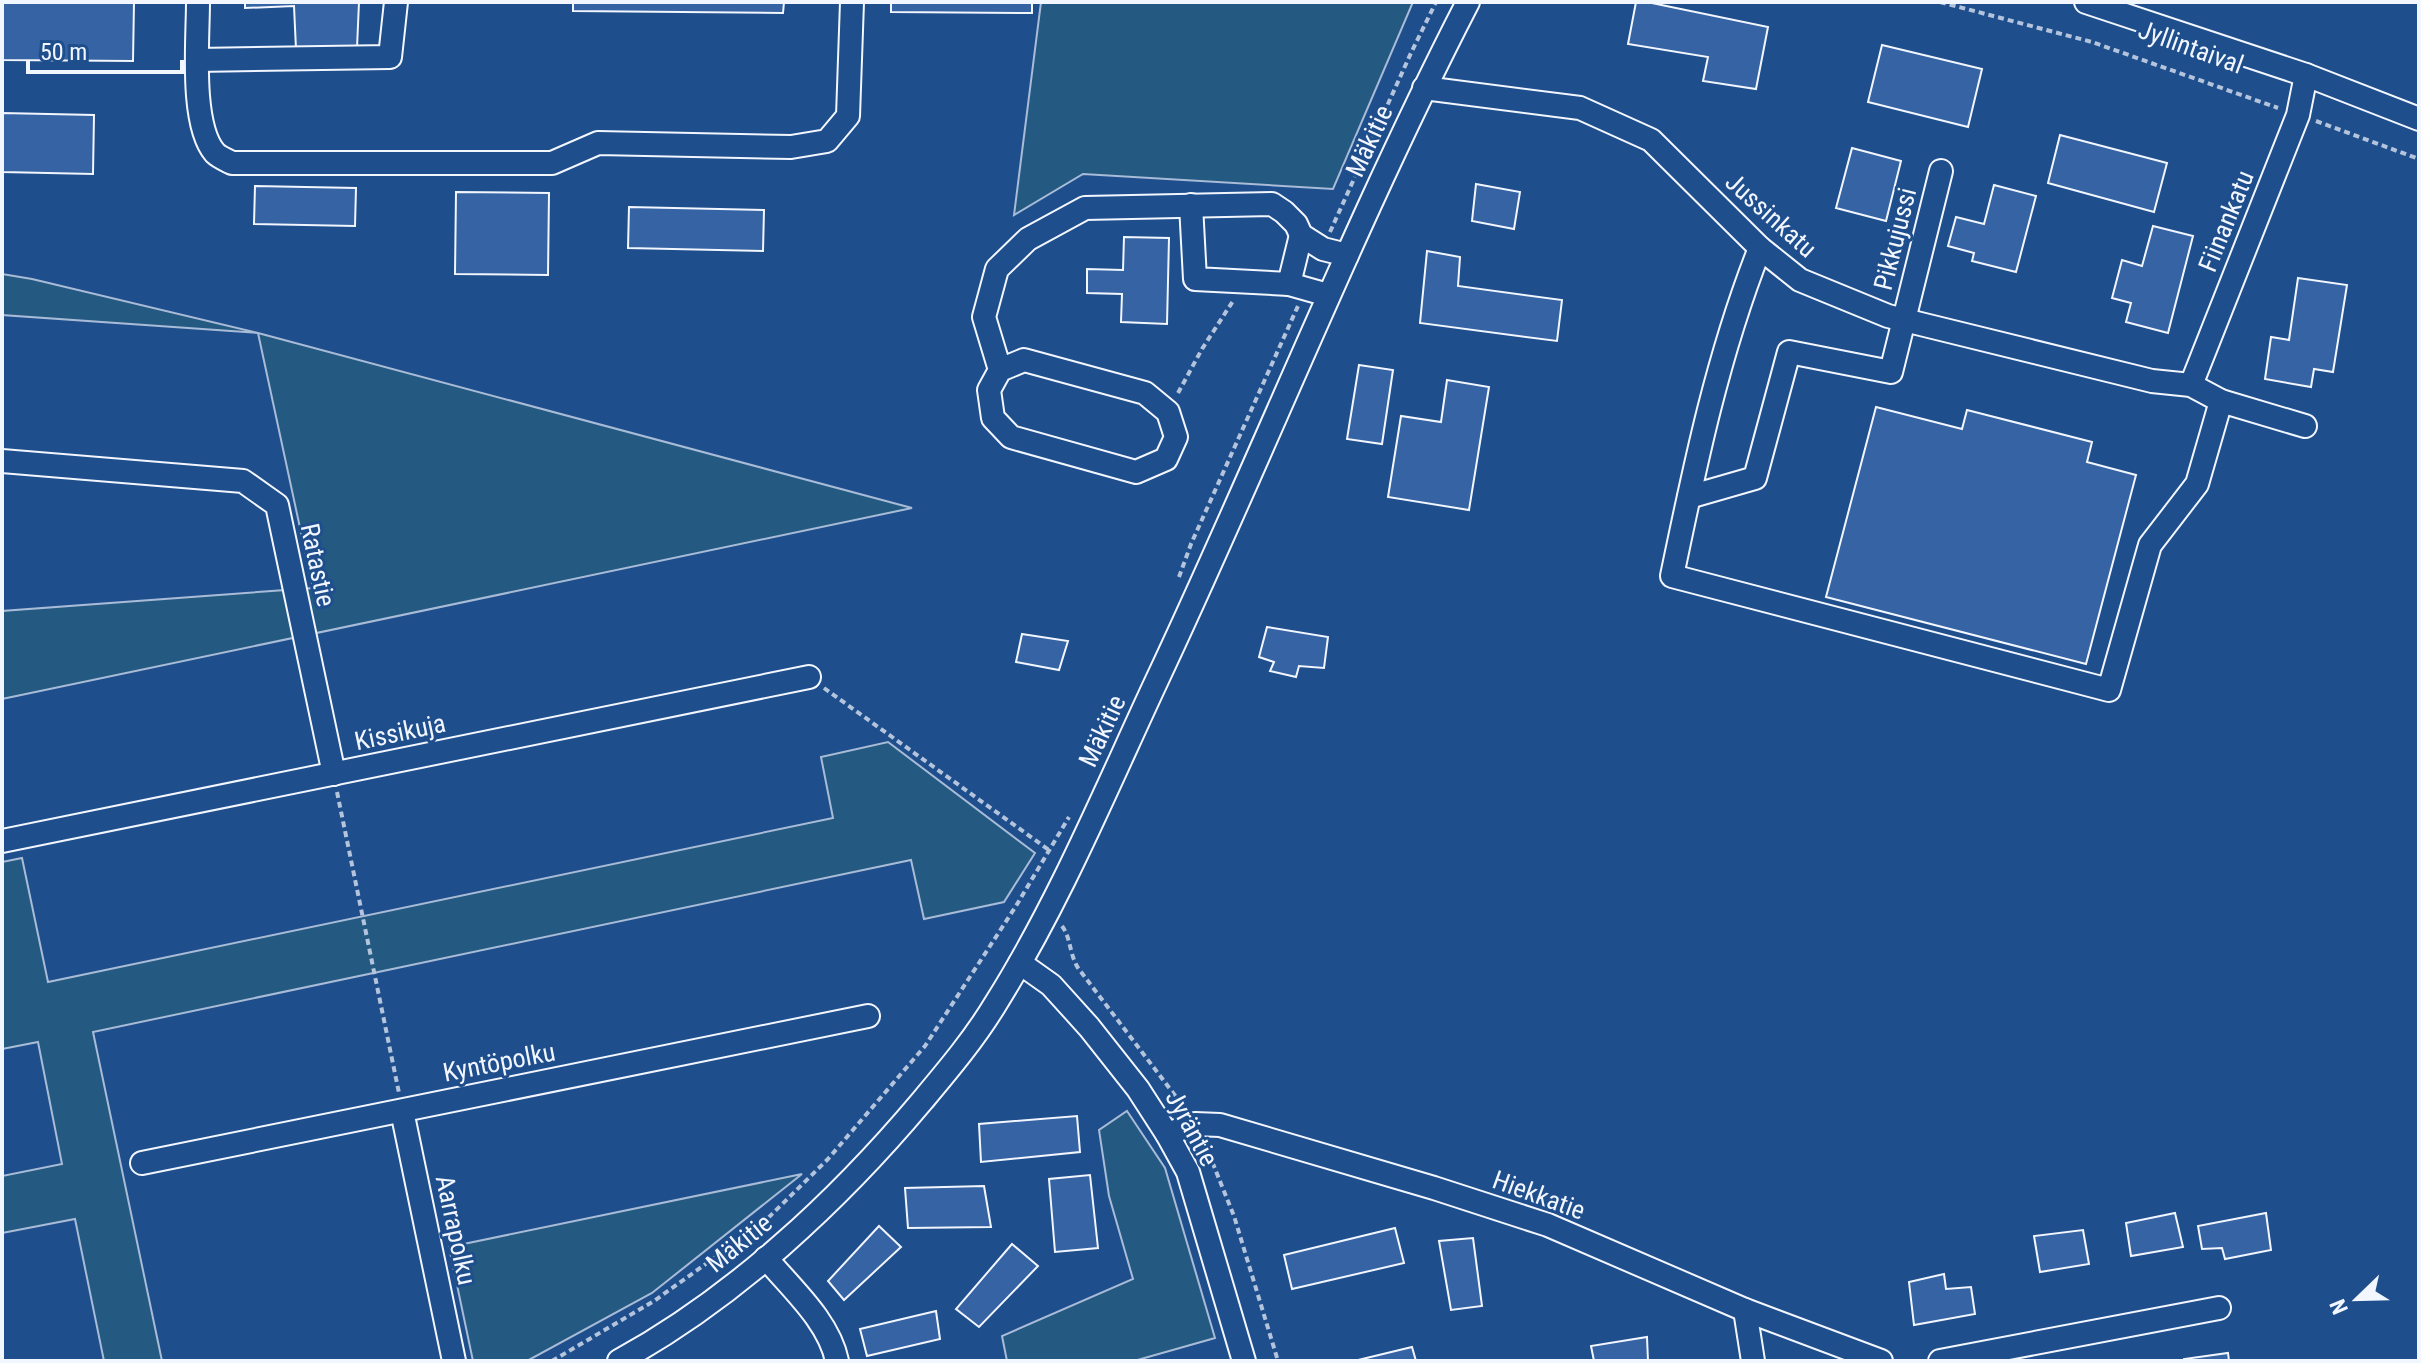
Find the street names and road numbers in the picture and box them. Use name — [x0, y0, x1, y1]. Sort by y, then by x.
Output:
street label: Jyllintaival — [2134, 14, 2248, 80]
street label: Mäkitie — [1339, 100, 1399, 182]
street label: Jussinkatu — [1719, 166, 1823, 264]
street label: Fiinankatu — [2192, 166, 2260, 276]
street label: Pikkujussi — [1868, 185, 1922, 293]
street label: Ratastie — [295, 521, 341, 609]
street label: Mäkitie — [1072, 690, 1132, 772]
street label: Kissikuja — [352, 708, 448, 756]
street label: Kyntöpolku — [440, 1036, 558, 1088]
street label: Jyräntie — [1160, 1085, 1224, 1171]
street label: Hiekkatie — [1489, 1164, 1589, 1226]
street label: Aarrapolku — [430, 1172, 482, 1288]
street label: Mäkitie — [700, 1208, 778, 1278]

